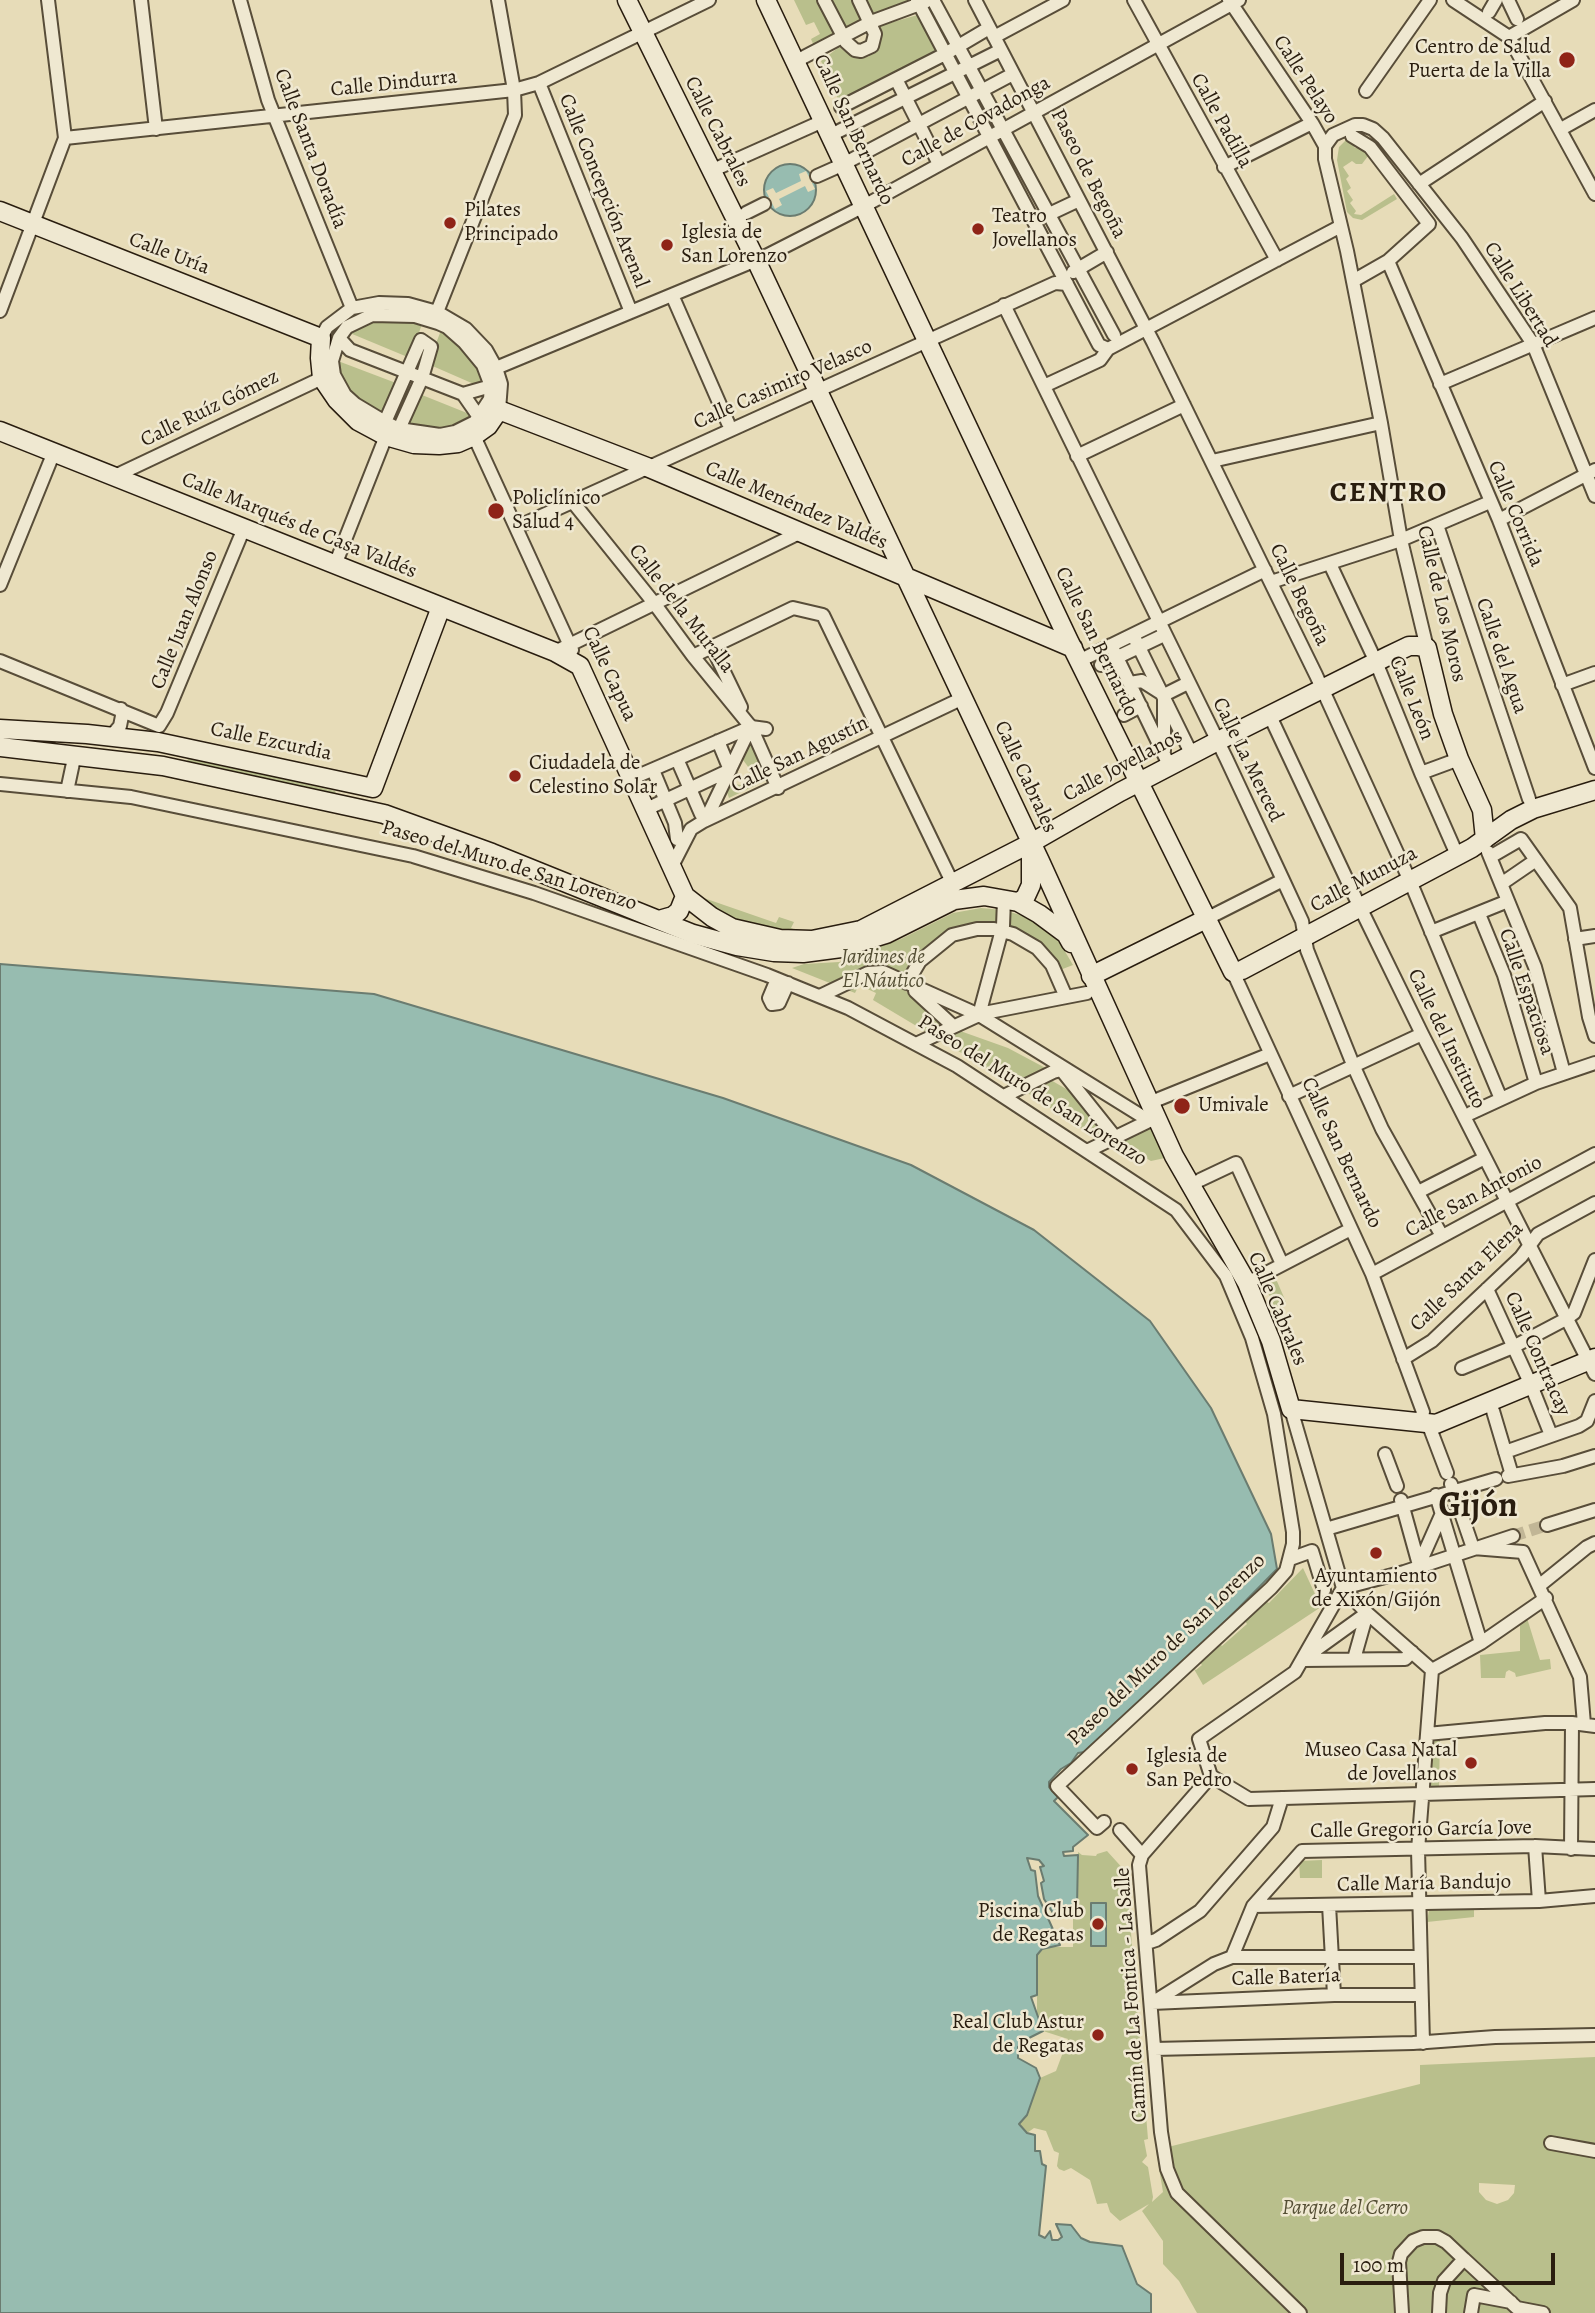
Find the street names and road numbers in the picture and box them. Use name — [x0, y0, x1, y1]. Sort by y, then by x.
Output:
street label: Calle Pelayo — [1267, 31, 1343, 129]
street label: Calle San Bernardo — [807, 51, 899, 209]
street label: Calle Santa Doradía — [268, 65, 352, 233]
street label: Calle Dindurra — [329, 65, 459, 103]
street label: Calle Padilla — [1185, 69, 1257, 173]
street label: Calle de Covadonga — [897, 71, 1055, 173]
street label: Calle Cabrales — [678, 72, 756, 192]
street label: Calle Concepción Arenal — [553, 90, 653, 292]
street label: Paseo de Begoña — [1044, 105, 1132, 243]
street label: Calle Uría — [125, 227, 213, 281]
street label: Calle Libertad — [1478, 238, 1562, 352]
street label: Calle Casimiro Velasco — [690, 334, 876, 436]
street label: Calle Ruíz Gómez — [137, 365, 283, 453]
street label: Calle Menéndez Valdés — [701, 456, 891, 556]
street label: Calle Corrida — [1481, 457, 1549, 571]
street label: Calle Marqués de Casa Valdés — [178, 467, 420, 585]
street label: Calle de Los Moros — [1411, 523, 1471, 685]
street label: Calle de la Muralla — [623, 539, 739, 679]
street label: Calle Begoña — [1263, 540, 1335, 650]
street label: Calle Juan Alonso — [146, 547, 224, 693]
street label: Calle San Bernardo — [1049, 563, 1143, 721]
street label: Calle del Agua — [1469, 595, 1533, 717]
street label: Calle Capua — [576, 622, 642, 726]
street label: Calle León — [1383, 652, 1439, 744]
street label: Calle La Merced — [1206, 694, 1288, 826]
street label: Calle San Agustín — [727, 711, 873, 799]
street label: Calle Ezcurdia — [208, 717, 334, 767]
street label: Calle Cabrales — [988, 717, 1062, 837]
street label: Calle Jovellanos — [1059, 724, 1187, 808]
street label: Paseo del Muro de San Lorenzo — [378, 815, 640, 917]
street label: Calle Munuza — [1306, 841, 1422, 919]
street label: Calle Espaciosa — [1493, 926, 1559, 1058]
street label: Calle del Instituto — [1401, 965, 1491, 1113]
street label: Paseo del Muro de San Lorenzo — [913, 1010, 1151, 1172]
street label: Calle San Bernardo — [1295, 1074, 1387, 1232]
street label: Calle San Antonio — [1401, 1150, 1547, 1244]
street label: Calle Santa Elena — [1405, 1217, 1529, 1337]
street label: Calle Cabrales — [1242, 1248, 1312, 1370]
street label: Calle Contracay — [1498, 1288, 1576, 1420]
street label: Paseo del Muro de San Lorenzo — [1063, 1549, 1271, 1751]
street label: Calle Gregorio García Jove — [1310, 1815, 1532, 1845]
street label: Camín de La Fontica - La Salle — [1111, 1867, 1153, 2123]
street label: Calle María Bandujo — [1337, 1870, 1511, 1898]
street label: Calle Batería — [1231, 1964, 1341, 1992]

